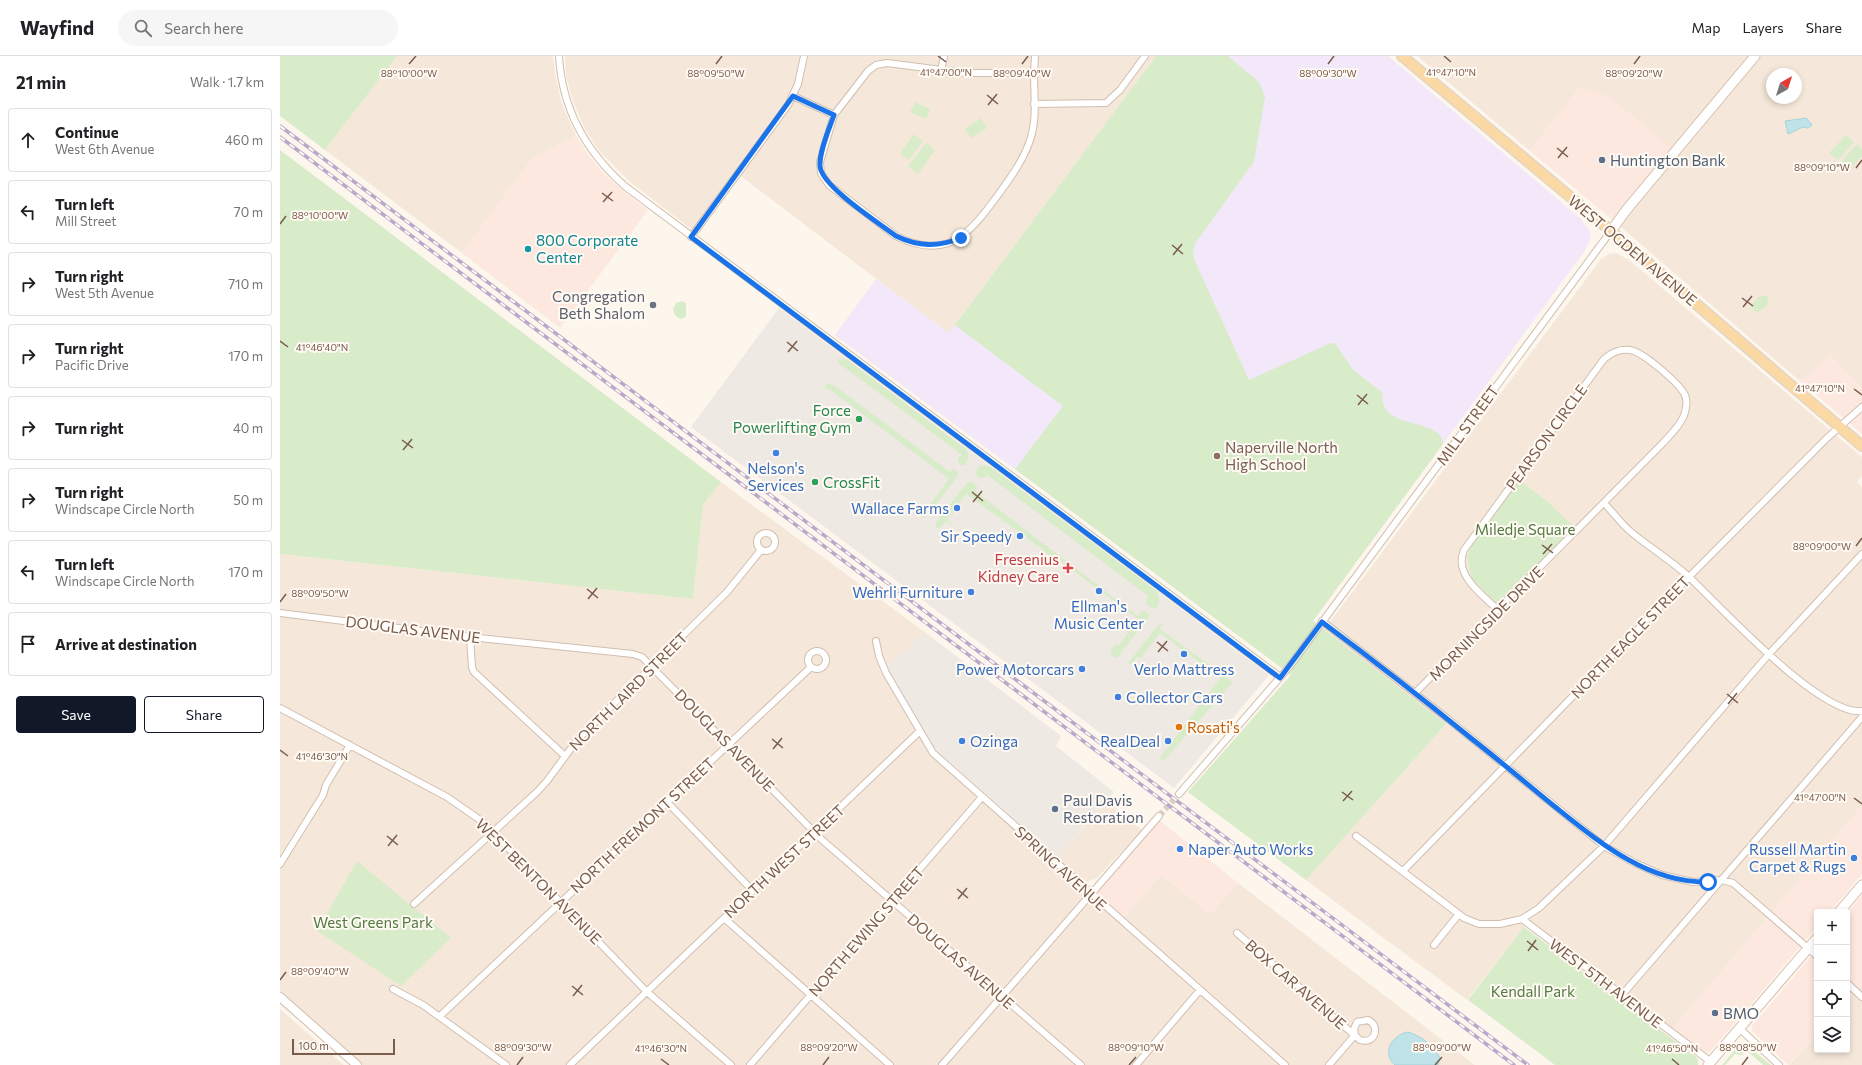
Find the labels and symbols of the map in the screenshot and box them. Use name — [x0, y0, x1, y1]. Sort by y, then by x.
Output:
text: 41°47'00"N — [920, 66, 972, 78]
text: 41°47'10"N — [1426, 66, 1476, 78]
text: 88°10'00"W — [381, 67, 437, 79]
text: 88°09'50"W — [687, 67, 745, 79]
text: 88°09'40"W — [993, 67, 1051, 79]
text: 88°09'30"W — [1299, 67, 1357, 79]
text: 88°09'20"W — [1605, 67, 1663, 79]
north arrow — [1766, 68, 1802, 104]
place label: Huntington Bank — [1610, 151, 1726, 169]
marker: Huntington Bank — [1597, 155, 1607, 165]
text: 88°09'10"W — [1794, 161, 1850, 173]
street label: WEST OGDEN AVENUE — [1565, 191, 1701, 309]
text: 88°10'00"W — [292, 209, 348, 221]
route end — [952, 229, 970, 247]
place label: 800 Corporate Center — [536, 231, 638, 266]
marker: 800 Corporate Center — [523, 244, 533, 254]
place label: Congregation Beth Shalom — [552, 287, 645, 322]
marker: Congregation Beth Shalom — [648, 300, 658, 310]
text: 41°46'40"N — [296, 341, 348, 353]
street label: MILL STREET — [1432, 381, 1502, 468]
street label: PEARSON CIRCLE — [1502, 381, 1590, 493]
text: 41°47'10"N — [1795, 382, 1845, 394]
place label: Force Powerlifting Gym — [733, 401, 851, 436]
marker: Force Powerlifting Gym — [854, 414, 864, 424]
place label: Naperville North High School — [1225, 438, 1338, 473]
marker: Nelson's Services — [771, 448, 781, 458]
marker: Naperville North High School — [1212, 451, 1222, 461]
place label: Nelson's Services — [747, 459, 805, 494]
place label: CrossFit — [823, 473, 880, 491]
marker: CrossFit — [810, 477, 820, 487]
place label: Wallace Farms — [851, 499, 949, 517]
marker: Wallace Farms — [952, 503, 962, 513]
park label: Miledje Square — [1475, 520, 1575, 538]
place label: Sir Speedy — [941, 527, 1012, 545]
marker: Sir Speedy — [1015, 531, 1025, 541]
text: 88°09'00"W — [1793, 540, 1851, 552]
place label: Fresenius Kidney Care — [978, 550, 1059, 585]
marker: Fresenius Kidney Care — [1062, 562, 1074, 574]
street label: MORNINGSIDE DRIVE — [1425, 562, 1547, 684]
street label: NORTH EAGLE STREET — [1567, 572, 1693, 702]
place label: Wehrli Furniture — [852, 583, 963, 601]
marker: Ellman's Music Center — [1094, 586, 1104, 596]
text: 88°09'50"W — [291, 587, 349, 599]
marker: Wehrli Furniture — [966, 587, 976, 597]
place label: Ellman's Music Center — [1054, 597, 1144, 632]
street label: DOUGLAS AVENUE — [345, 612, 481, 646]
street label: NORTH LAIRD STREET — [565, 628, 691, 754]
marker: Verlo Mattress — [1179, 649, 1189, 659]
place label: Power Motorcars — [956, 660, 1074, 678]
place label: Verlo Mattress — [1134, 660, 1234, 678]
marker: Power Motorcars — [1077, 664, 1087, 674]
street label: DOUGLAS AVENUE — [671, 685, 779, 795]
place label: Collector Cars — [1126, 688, 1223, 706]
marker: Collector Cars — [1113, 692, 1123, 702]
place label: Rosati's — [1187, 718, 1240, 736]
marker: Rosati's — [1174, 722, 1184, 732]
place label: Ozinga — [970, 732, 1018, 750]
place label: RealDeal — [1100, 732, 1160, 750]
marker: Ozinga — [957, 736, 967, 746]
marker: RealDeal — [1163, 736, 1173, 746]
text: 41°46'30"N — [296, 750, 348, 762]
street label: NORTH FREMONT STREET — [566, 753, 718, 897]
place label: Paul Davis Restoration — [1063, 791, 1144, 826]
text: 41°47'00"N — [1794, 791, 1846, 803]
street label: NORTH WEST STREET — [720, 800, 848, 921]
marker: Paul Davis Restoration — [1050, 804, 1060, 814]
street label: WEST BENTON AVENUE — [472, 814, 606, 948]
street label: SPRING AVENUE — [1011, 822, 1111, 914]
place label: Naper Auto Works — [1188, 840, 1314, 858]
place label: Russell Martin Carpet & Rugs — [1749, 840, 1846, 875]
marker: Naper Auto Works — [1175, 844, 1185, 854]
marker: Russell Martin Carpet & Rugs — [1849, 853, 1859, 863]
street label: NORTH EWING STREET — [805, 862, 928, 1000]
route start — [1699, 873, 1717, 891]
street label: DOUGLAS AVENUE — [904, 910, 1018, 1012]
park label: West Greens Park — [313, 913, 433, 931]
street label: BOX CAR AVENUE — [1242, 935, 1350, 1033]
street label: WEST 5TH AVENUE — [1546, 935, 1666, 1031]
text: 88°09'40"W — [291, 965, 349, 977]
park label: Kendall Park — [1491, 982, 1575, 1000]
place label: BMO — [1723, 1004, 1759, 1022]
marker: BMO — [1710, 1008, 1720, 1018]
scale bar — [292, 1037, 395, 1056]
text: 88°09'30"W — [494, 1041, 552, 1053]
text: 88°09'20"W — [800, 1041, 858, 1053]
text: 88°09'10"W — [1108, 1041, 1164, 1053]
text: 88°09'00"W — [1413, 1041, 1471, 1053]
text: 88°08'50"W — [1719, 1041, 1777, 1053]
text: 41°46'30"N — [635, 1042, 687, 1054]
text: 41°46'50"N — [1646, 1042, 1698, 1054]

